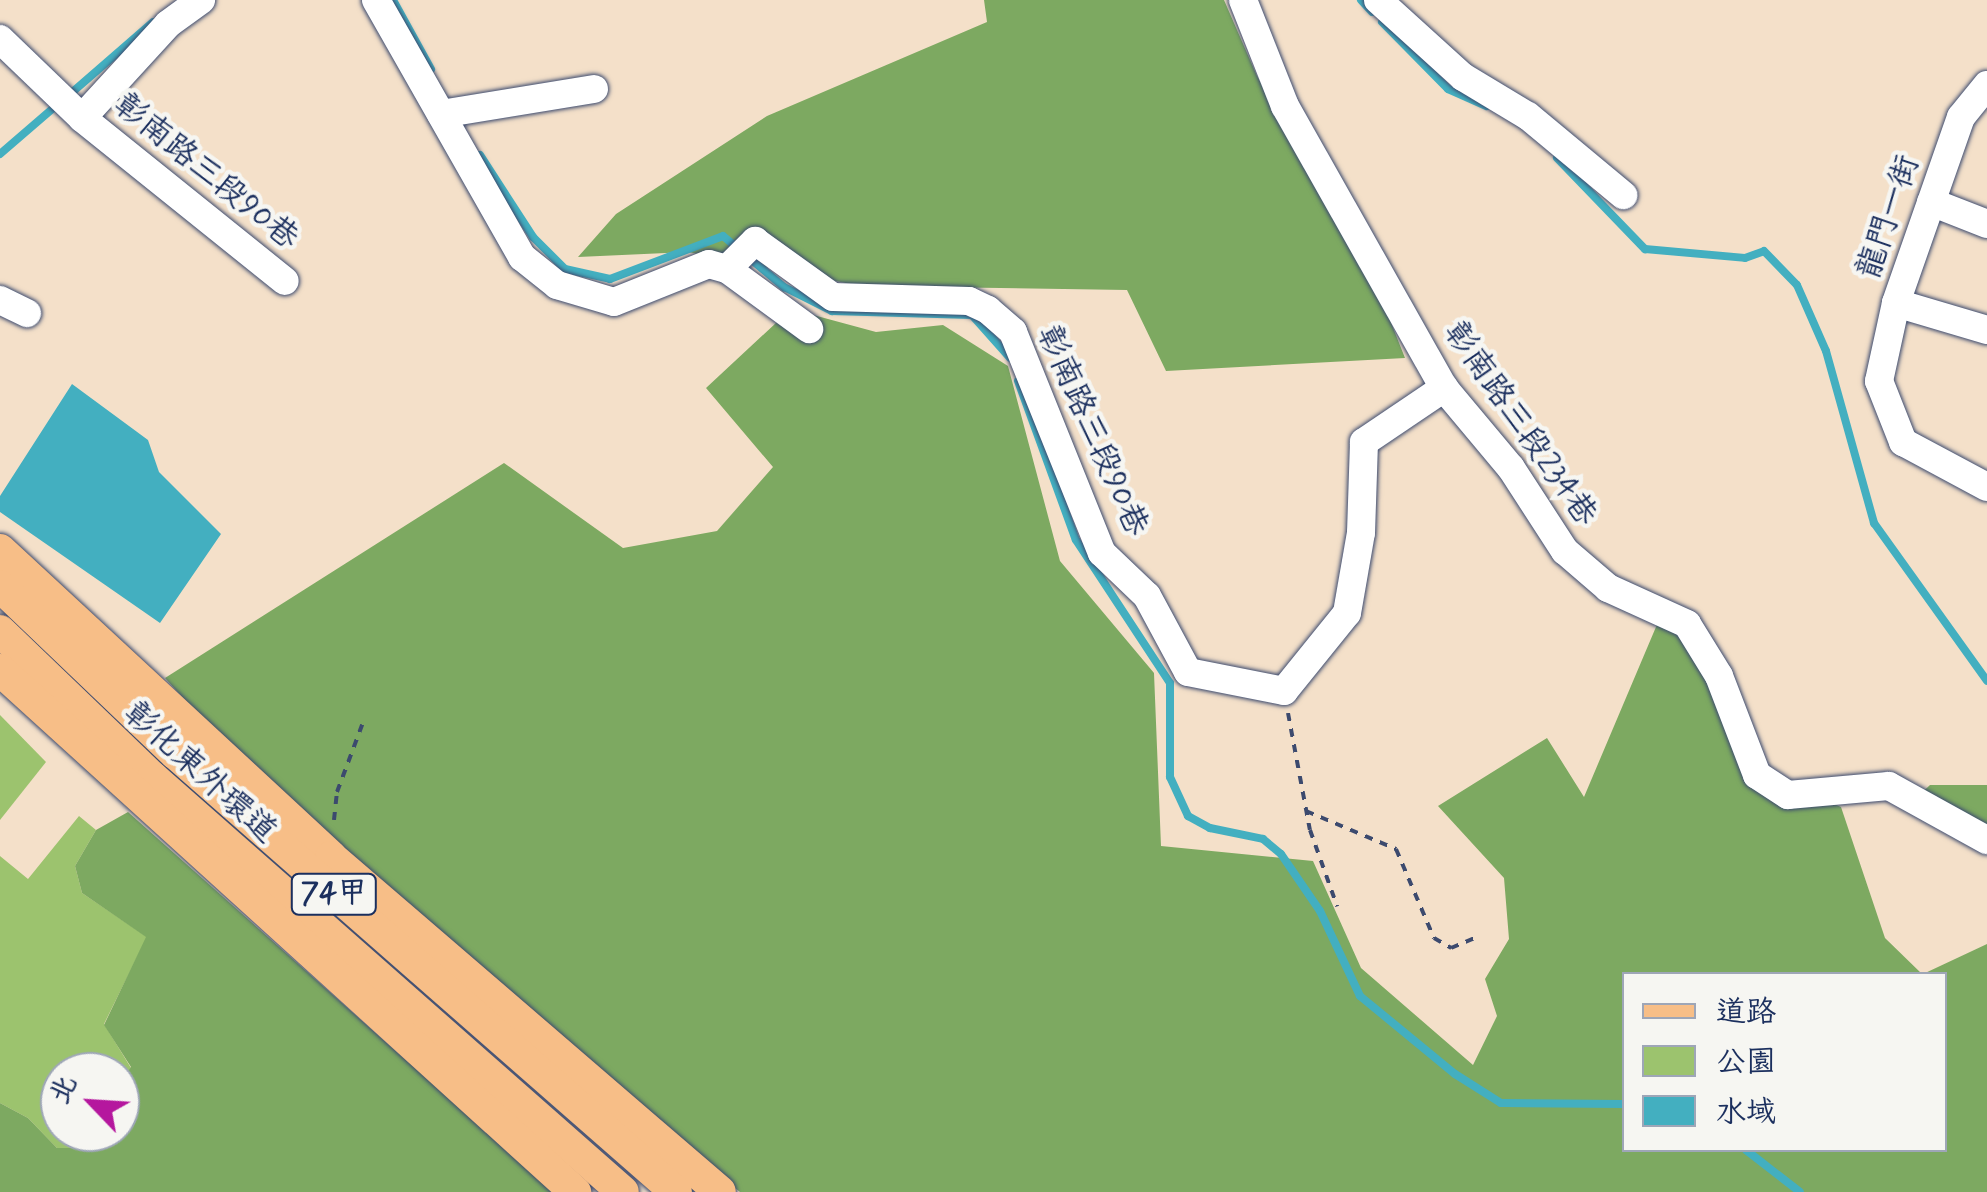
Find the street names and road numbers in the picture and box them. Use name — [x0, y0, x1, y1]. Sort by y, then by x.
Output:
street label: 彰南路三段90巷 — [106, 86, 306, 258]
street label: 龍門一街 — [1850, 150, 1928, 284]
street label: 彰南路三段234巷 — [1435, 315, 1605, 533]
street label: 彰南路三段90巷 — [1028, 320, 1156, 542]
street label: 彰化東外環道 — [116, 694, 284, 852]
road number: 74甲 — [289, 869, 379, 919]

